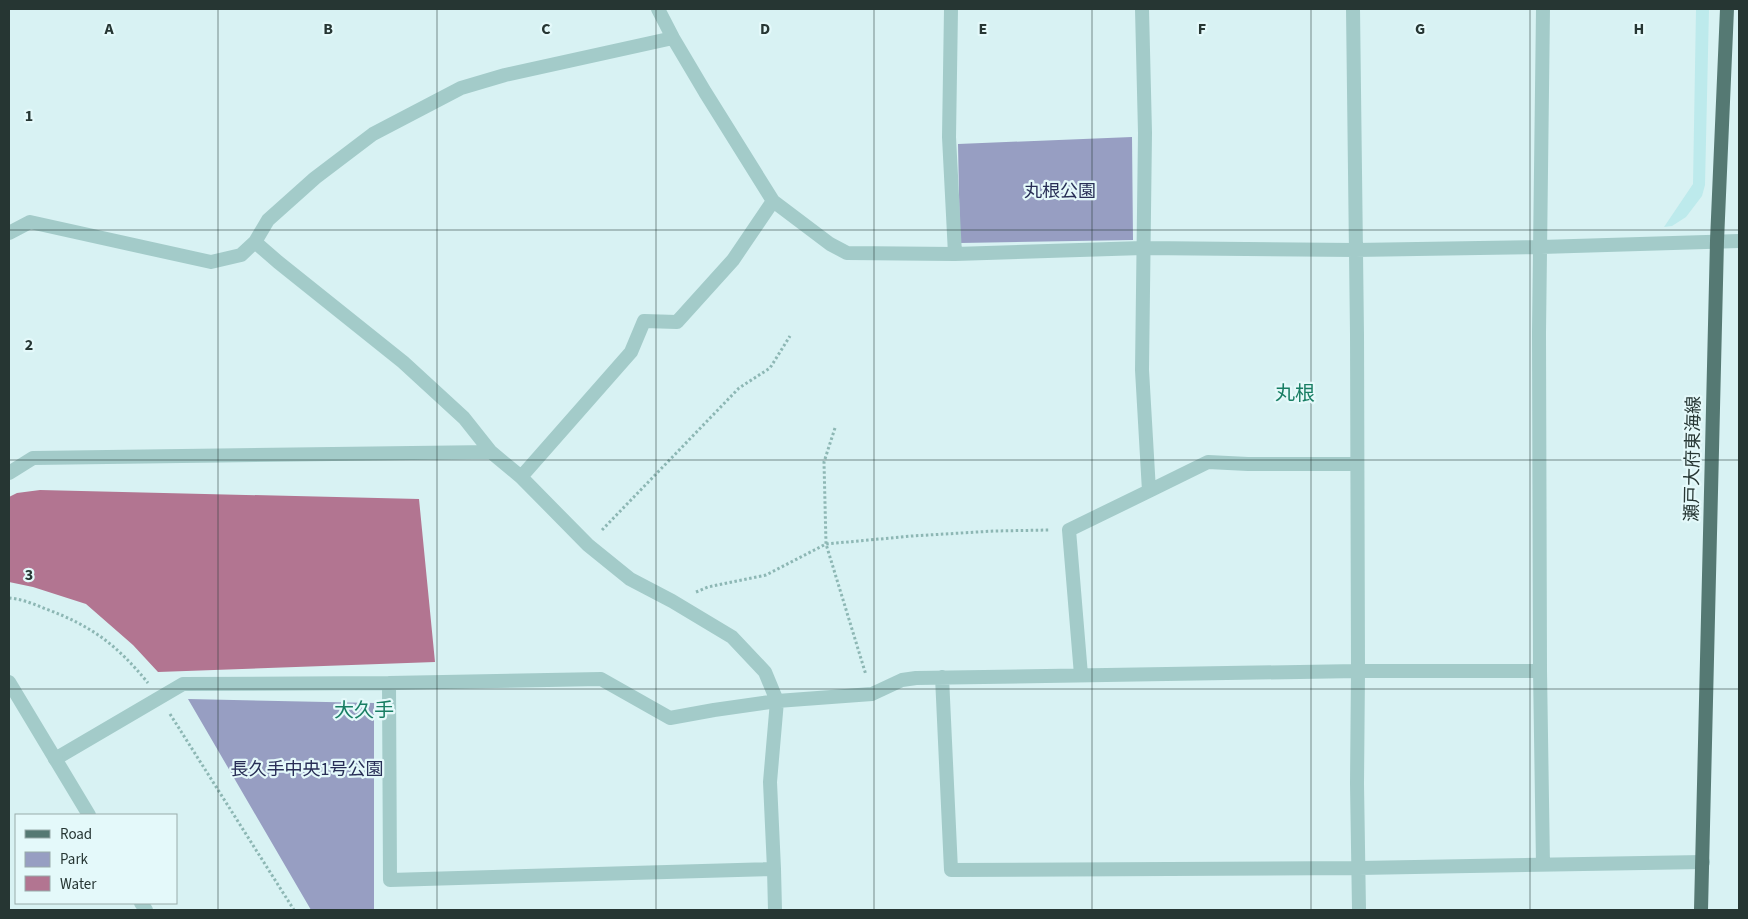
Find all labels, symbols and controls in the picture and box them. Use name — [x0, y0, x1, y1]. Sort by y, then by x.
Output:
text: A — [103, 18, 114, 40]
text: B — [323, 18, 333, 40]
text: C — [541, 18, 551, 40]
text: D — [760, 18, 770, 40]
text: E — [979, 18, 987, 40]
text: F — [1198, 18, 1206, 40]
text: G — [1415, 18, 1425, 40]
text: H — [1634, 18, 1644, 40]
text: 1 — [25, 105, 33, 127]
park label: 丸根公園 — [1024, 179, 1096, 204]
text: 2 — [25, 334, 33, 356]
district label: 丸根 — [1275, 380, 1315, 408]
street label: 瀬戸大府東海線 — [1679, 396, 1707, 522]
text: 3 — [25, 564, 33, 586]
district label: 大久手 — [334, 697, 394, 725]
park label: 長久手中央1号公園 — [231, 757, 383, 782]
legend — [15, 814, 178, 904]
text: Road — [60, 824, 92, 845]
text: Park — [60, 849, 89, 870]
text: Water — [60, 874, 97, 895]

